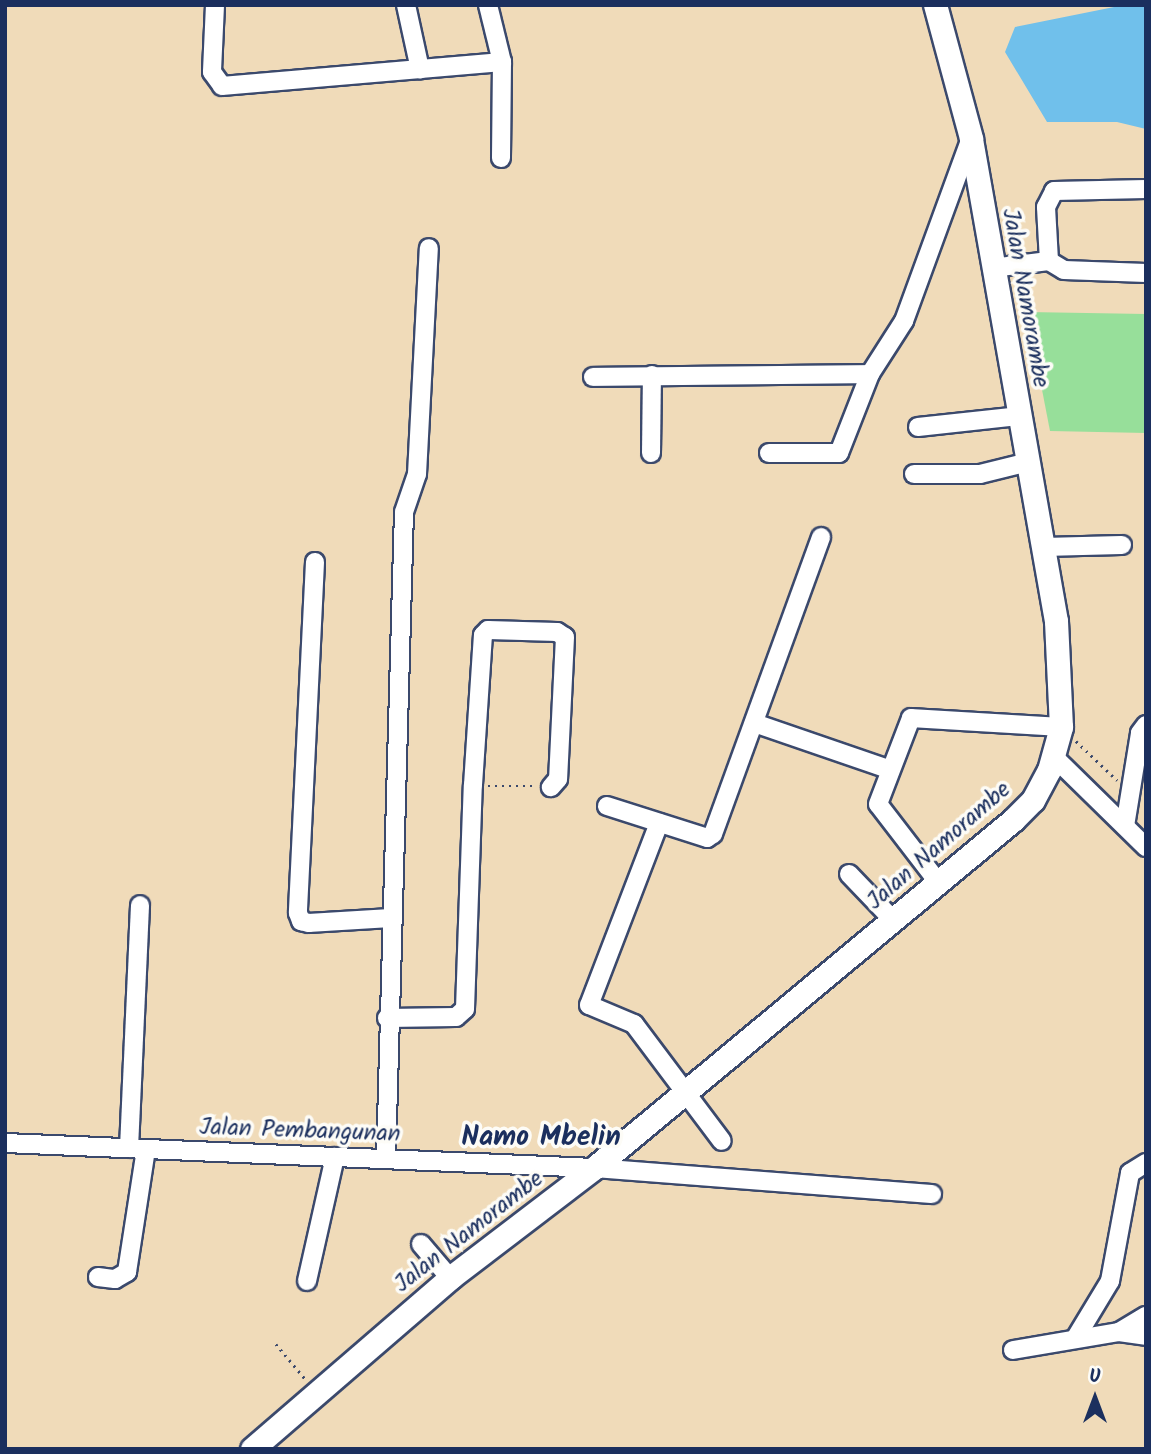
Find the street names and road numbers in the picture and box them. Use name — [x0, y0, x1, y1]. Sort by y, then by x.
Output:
street label: Jalan Namorambe — [995, 206, 1055, 390]
street label: Jalan Namorambe — [861, 776, 1017, 916]
street label: Jalan Pembangunan — [199, 1113, 401, 1149]
street label: Jalan Namorambe — [389, 1165, 549, 1299]

